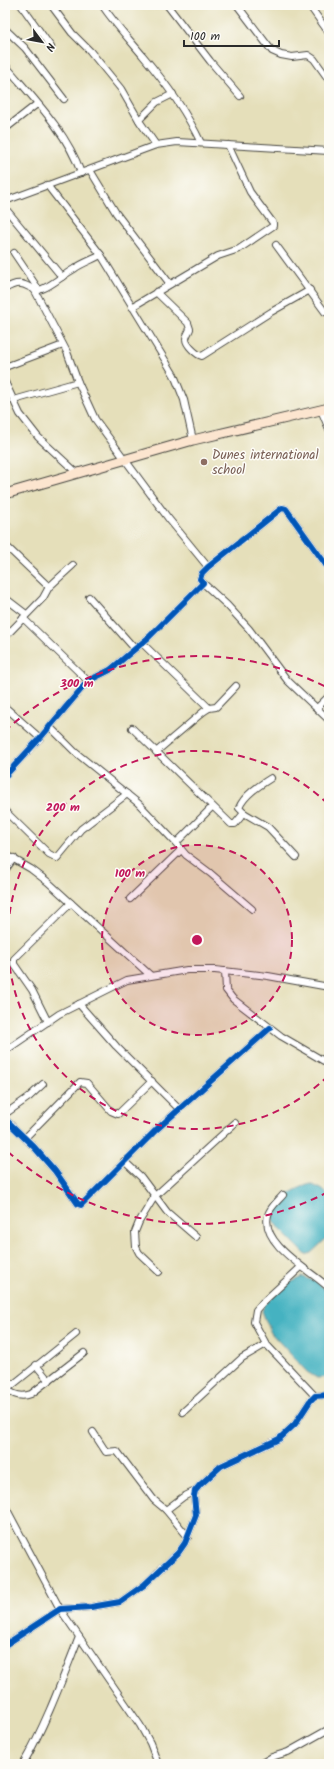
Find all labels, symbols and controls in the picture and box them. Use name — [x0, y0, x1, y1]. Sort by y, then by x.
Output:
north arrow — [22, 22, 62, 62]
scale bar — [184, 22, 279, 48]
text: 100 m — [190, 27, 221, 46]
text: N — [40, 39, 59, 55]
place label: Dunes international school — [212, 445, 319, 481]
marker: Dunes international school — [199, 457, 209, 467]
text: 300 m — [59, 674, 94, 693]
text: 200 m — [46, 798, 80, 817]
text: 100 m — [115, 864, 145, 883]
centre of rings — [190, 933, 204, 947]

